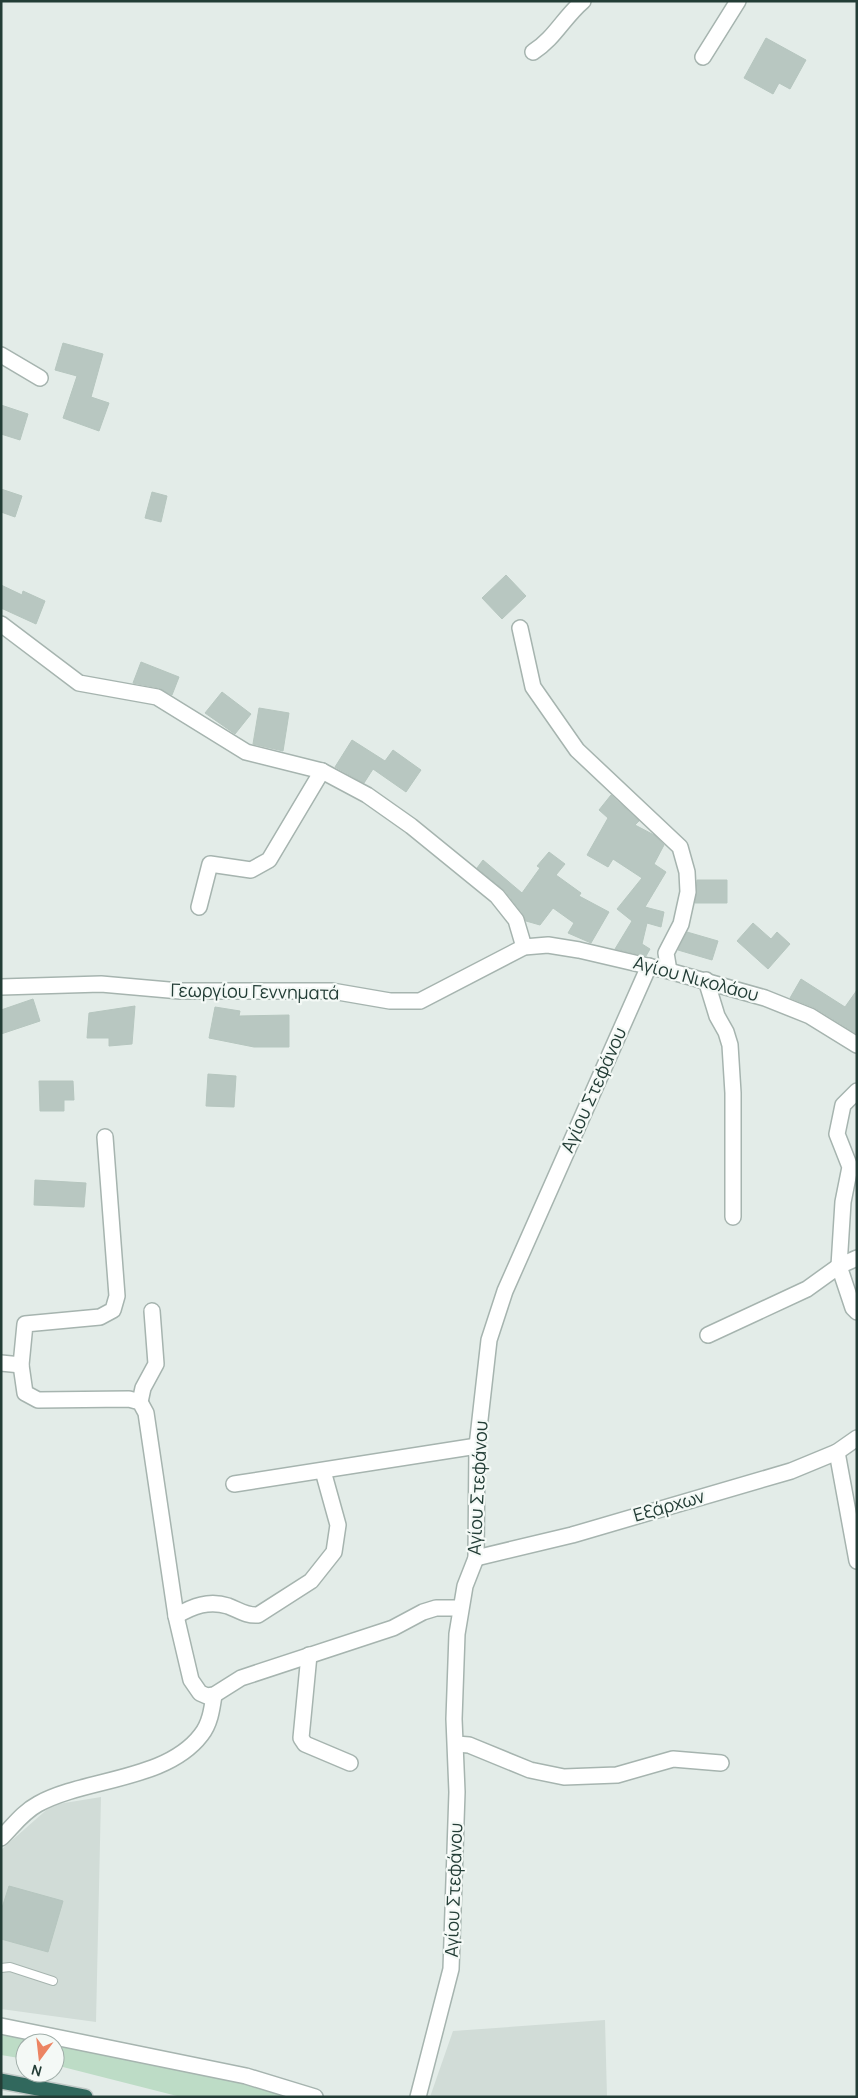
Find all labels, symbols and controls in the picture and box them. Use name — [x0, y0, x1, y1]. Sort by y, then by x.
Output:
street label: Αγίου Νικολάου — [631, 950, 762, 1006]
street label: Γεωργίου Γεννηματά — [170, 978, 340, 1004]
street label: Αγίου Στεφάνου — [555, 1023, 631, 1156]
street label: Αγίου Στεφάνου — [461, 1420, 493, 1556]
street label: Εξάρχων — [630, 1483, 707, 1527]
street label: Αγίου Στεφάνου — [439, 1822, 467, 1958]
north arrow — [15, 2033, 65, 2083]
text: N — [29, 2061, 44, 2082]

